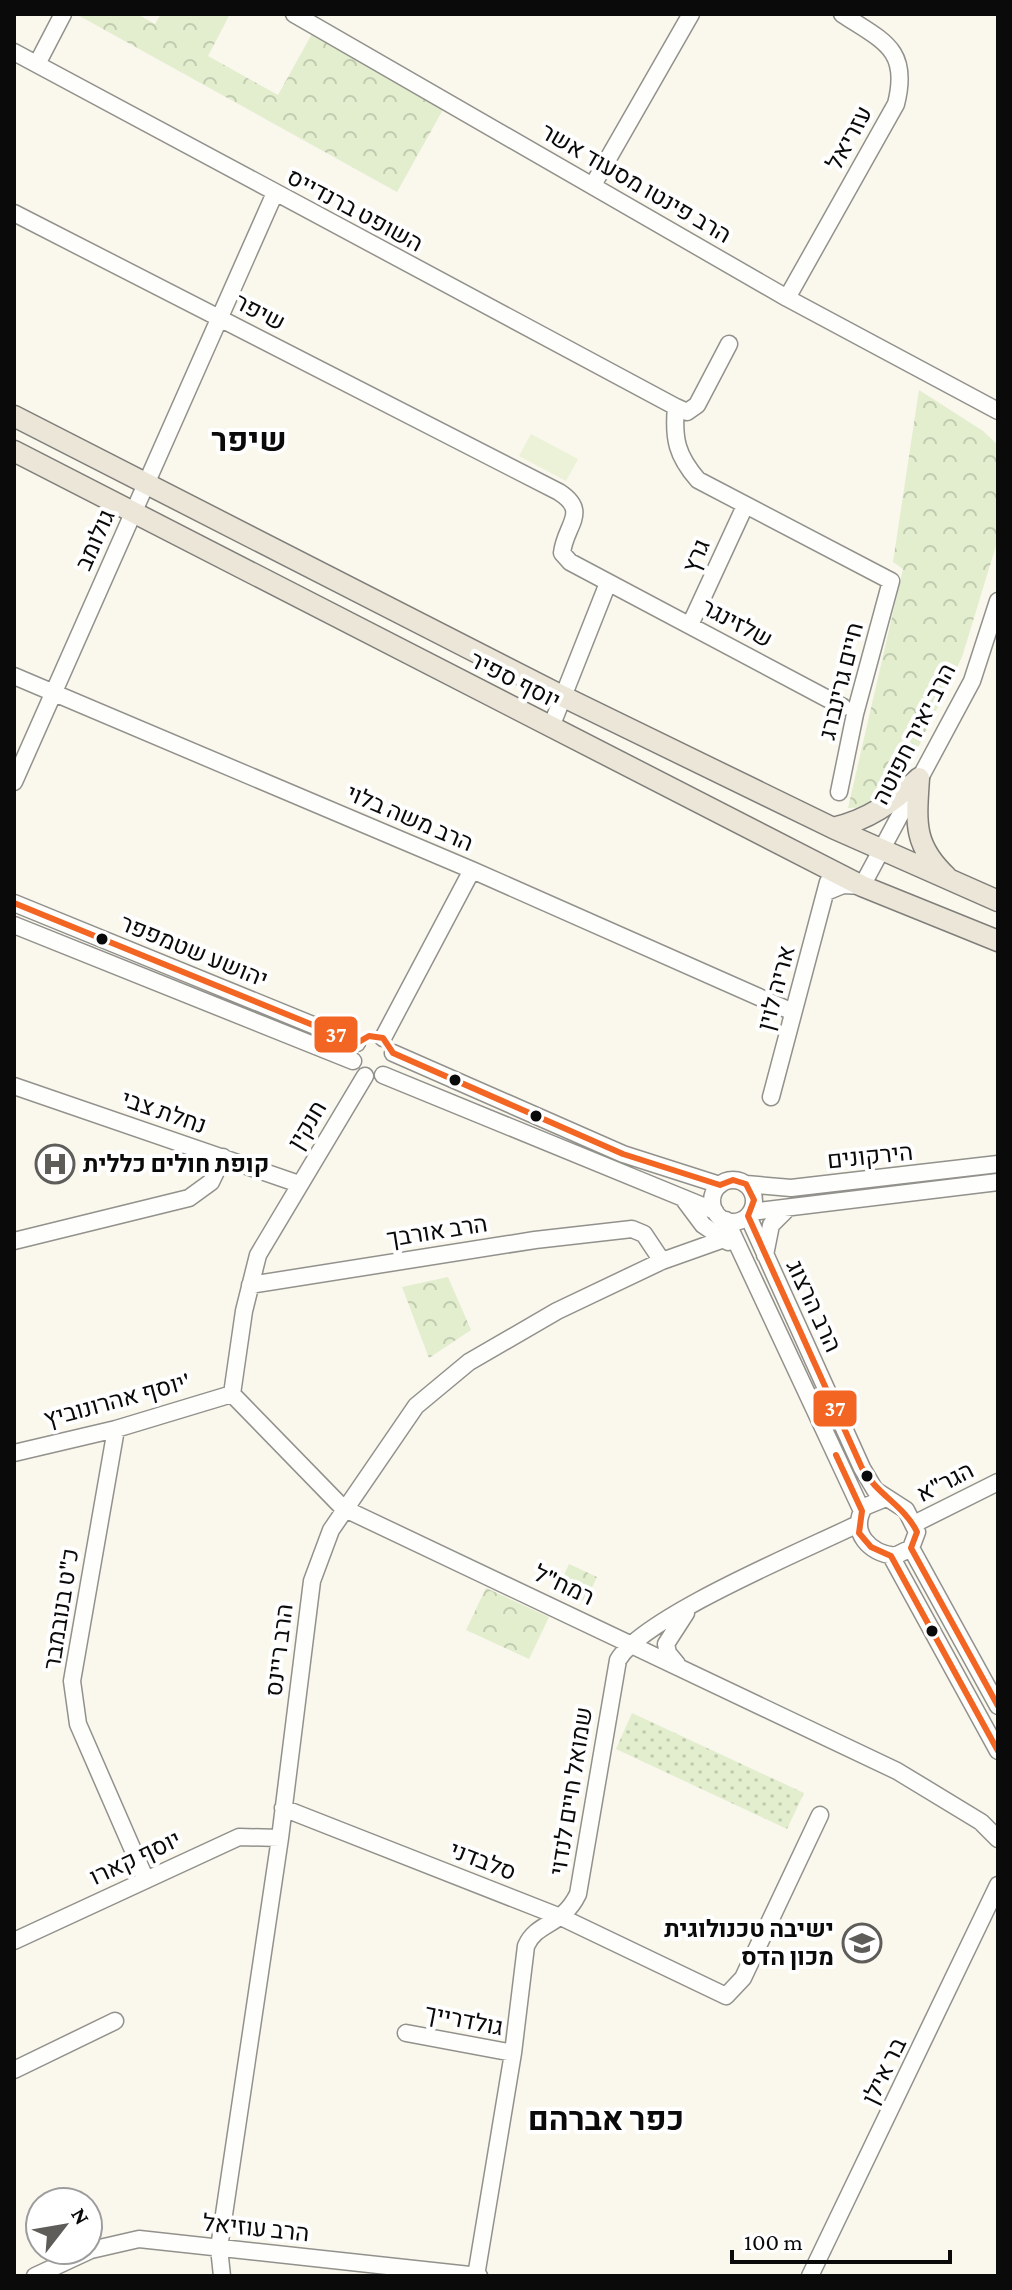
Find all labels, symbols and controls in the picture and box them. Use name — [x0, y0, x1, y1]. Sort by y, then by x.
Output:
street label: עזריאל — [820, 101, 877, 175]
street label: הרב פינטו מסעוד אשר — [536, 117, 736, 248]
street label: השופט ברנדייס — [283, 162, 428, 257]
street label: שיפר — [230, 287, 290, 336]
district label: שיפר — [211, 422, 287, 458]
street label: גולומב — [69, 505, 120, 574]
street label: גרץ — [676, 535, 715, 577]
street label: שלזינגר — [697, 593, 778, 653]
street label: חיים גרינברג — [813, 620, 868, 742]
street label: יוסף ספיר — [466, 645, 565, 714]
street label: הרב יאיר חפוטה — [866, 659, 961, 809]
street label: הרב משה בלוי — [343, 779, 478, 856]
street label: יהושע שטמפפר — [116, 909, 272, 992]
unlabelled marker — [94, 931, 110, 947]
street label: אריה לוין — [751, 943, 800, 1033]
line badge: 37 — [313, 1015, 359, 1054]
text: 37 — [325, 1022, 347, 1047]
unlabelled marker — [447, 1072, 463, 1088]
street label: נחלת צבי — [118, 1084, 210, 1139]
street label: חנקין — [282, 1095, 332, 1154]
unlabelled marker — [528, 1108, 544, 1124]
street label: הירקונים — [826, 1138, 914, 1173]
hospital icon: קופת חולים כללית — [34, 1143, 76, 1185]
place label: קופת חולים כללית — [83, 1150, 269, 1177]
street label: הרב אורבך — [385, 1209, 489, 1252]
street label: הרב הרצוג — [781, 1255, 847, 1356]
street label: יוסף אהרונוביץ' — [41, 1367, 193, 1432]
line badge: 37 — [812, 1389, 858, 1428]
text: 37 — [824, 1396, 846, 1421]
street label: הגר"א — [912, 1456, 978, 1507]
unlabelled marker — [859, 1468, 875, 1484]
street label: כ"ט בנובמבר — [38, 1546, 83, 1672]
street label: רמח"ל — [530, 1559, 599, 1610]
street label: הרב ריינס — [259, 1602, 298, 1698]
unlabelled marker — [924, 1623, 940, 1639]
street label: שמואל חיים לנדוי — [544, 1705, 597, 1877]
street label: יוסף קארו — [85, 1825, 185, 1890]
street label: סלבדני — [446, 1836, 520, 1885]
place label: ישיבה טכנולוגית מכון הדס — [664, 1915, 834, 1970]
school or university icon: ישיבה טכנולוגית מכון הדס — [841, 1922, 883, 1964]
street label: גולדרייך — [423, 1999, 506, 2040]
street label: בר אילן — [856, 2033, 911, 2109]
district label: כפר אברהם — [528, 2101, 684, 2137]
north arrow — [24, 2186, 104, 2266]
text: N — [66, 2203, 95, 2229]
street label: הרב עוזיאל — [201, 2208, 311, 2247]
scale bar — [732, 2214, 950, 2264]
text: 100 m — [744, 2228, 803, 2255]

